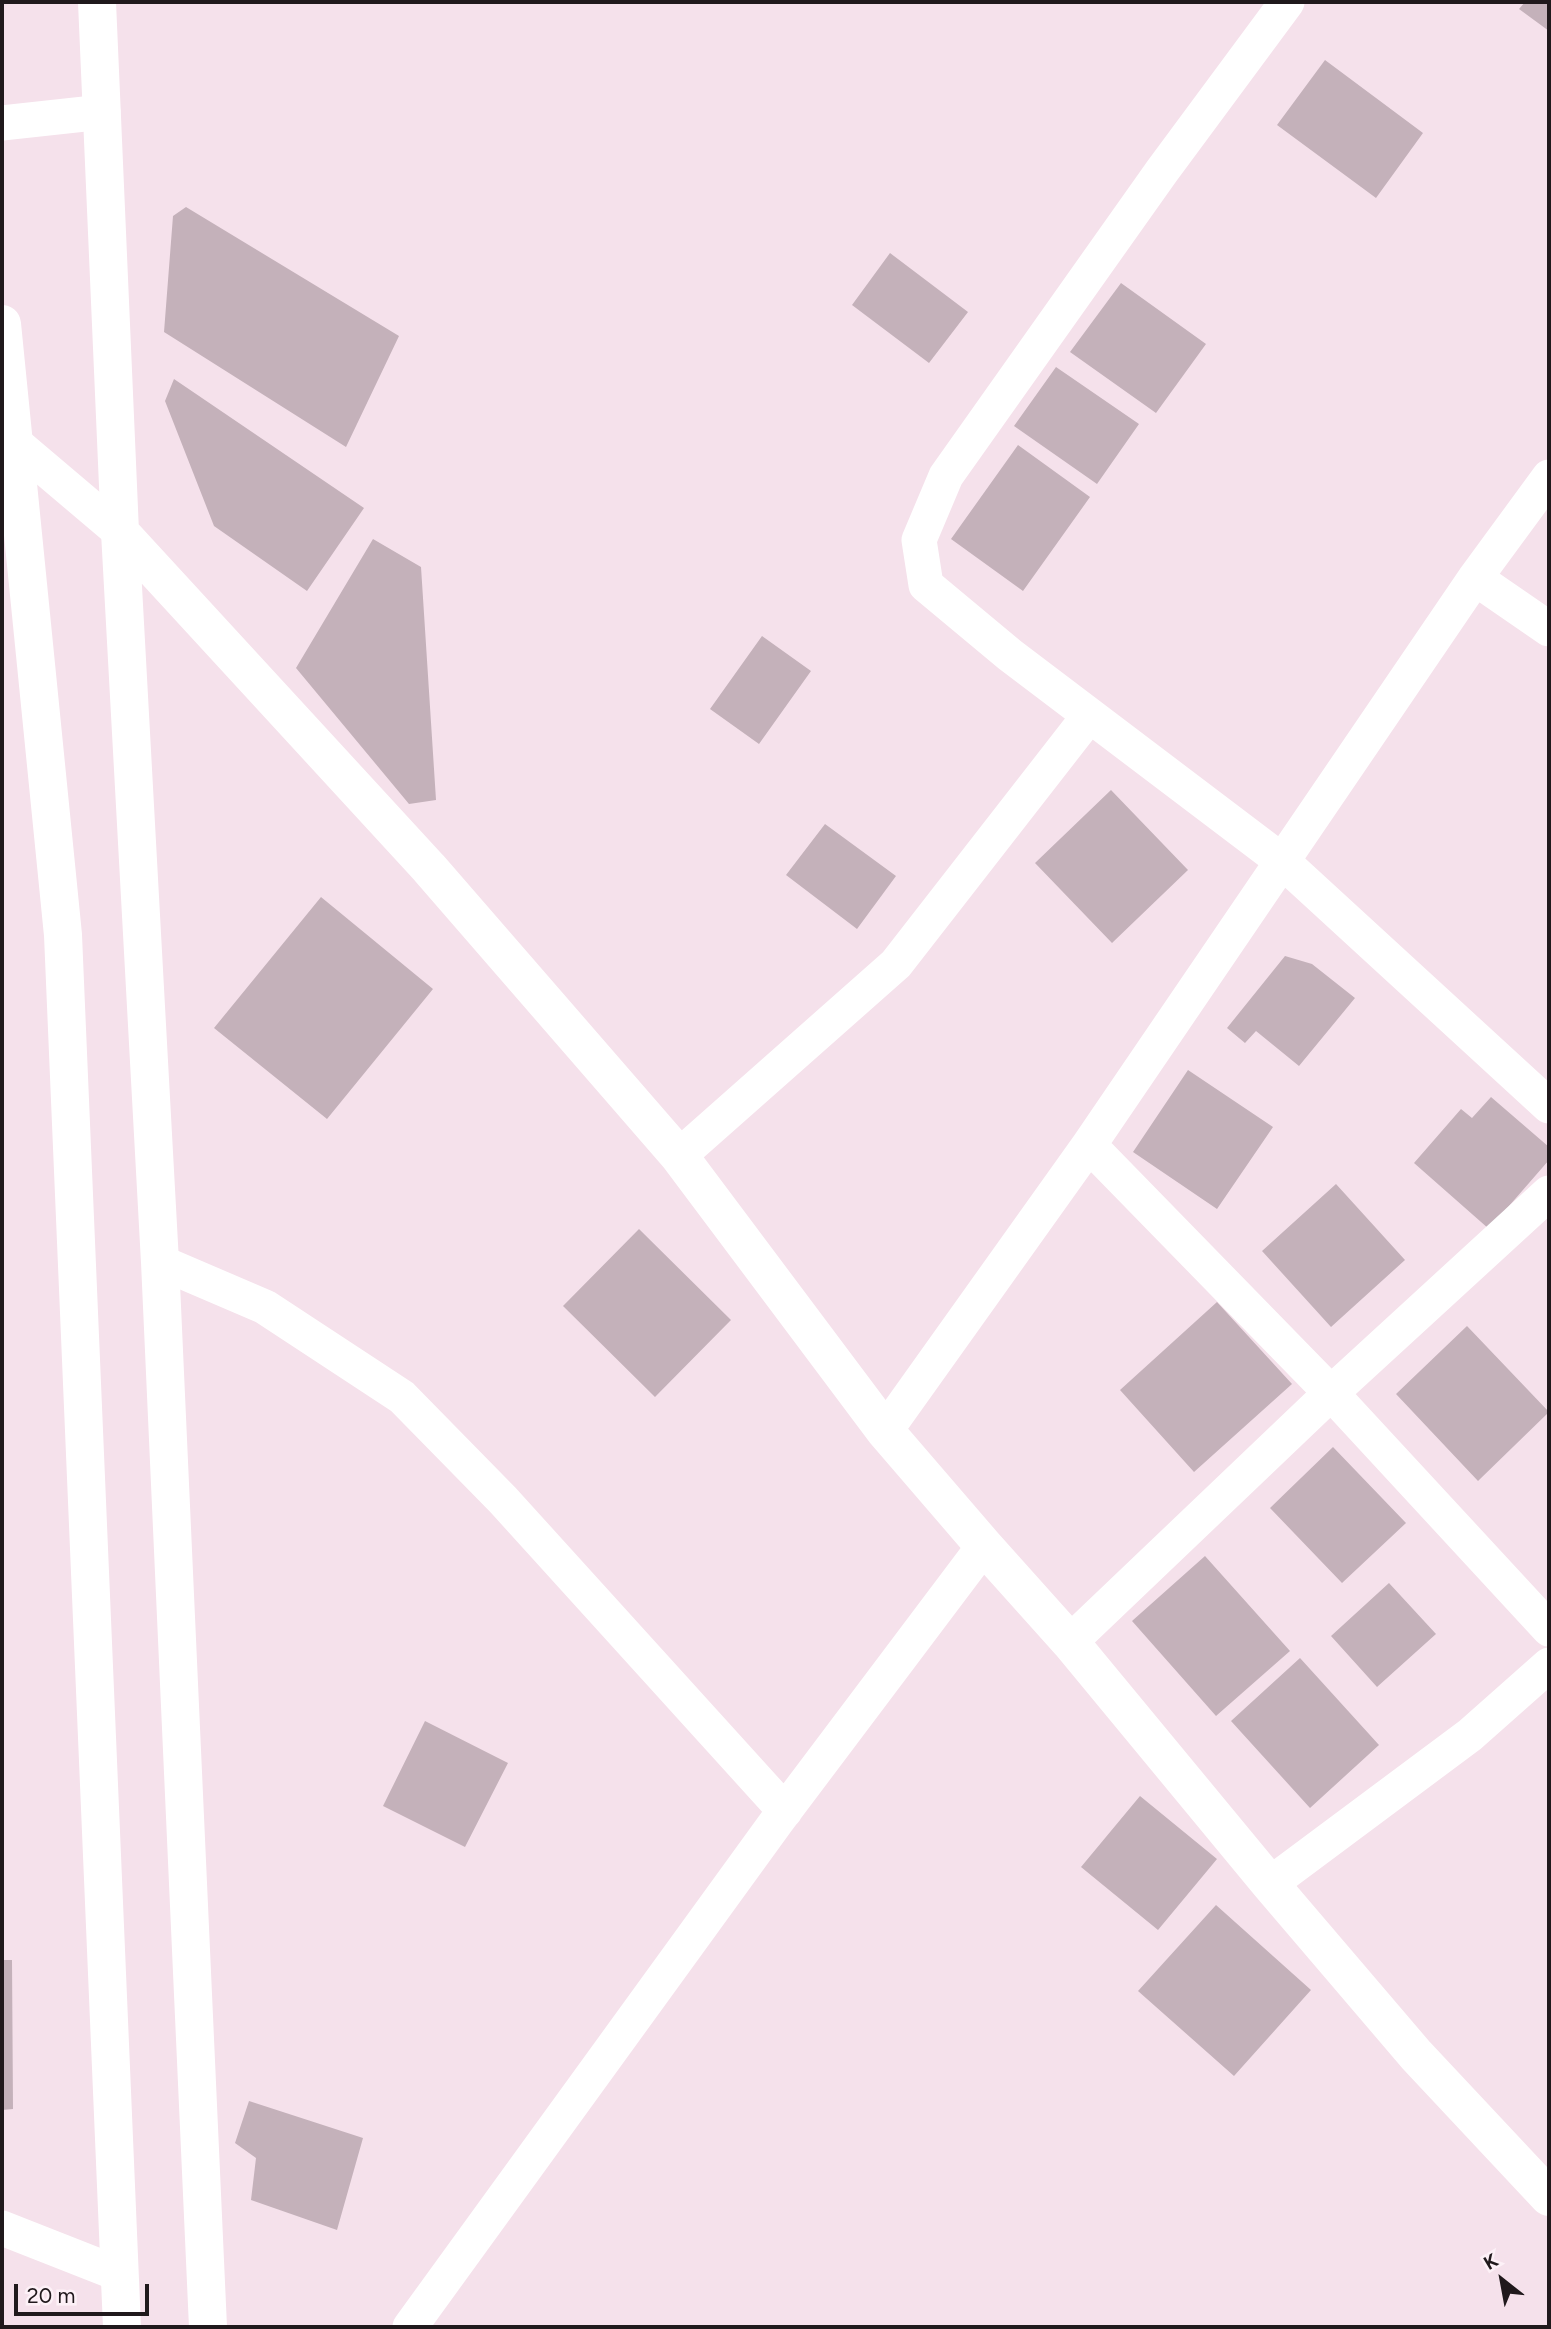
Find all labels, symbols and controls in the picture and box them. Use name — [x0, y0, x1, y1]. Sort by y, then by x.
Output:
north arrow — [1467, 2245, 1537, 2315]
text: K — [1480, 2248, 1502, 2275]
scale bar — [18, 2270, 152, 2314]
text: 20 m — [27, 2283, 75, 2308]

